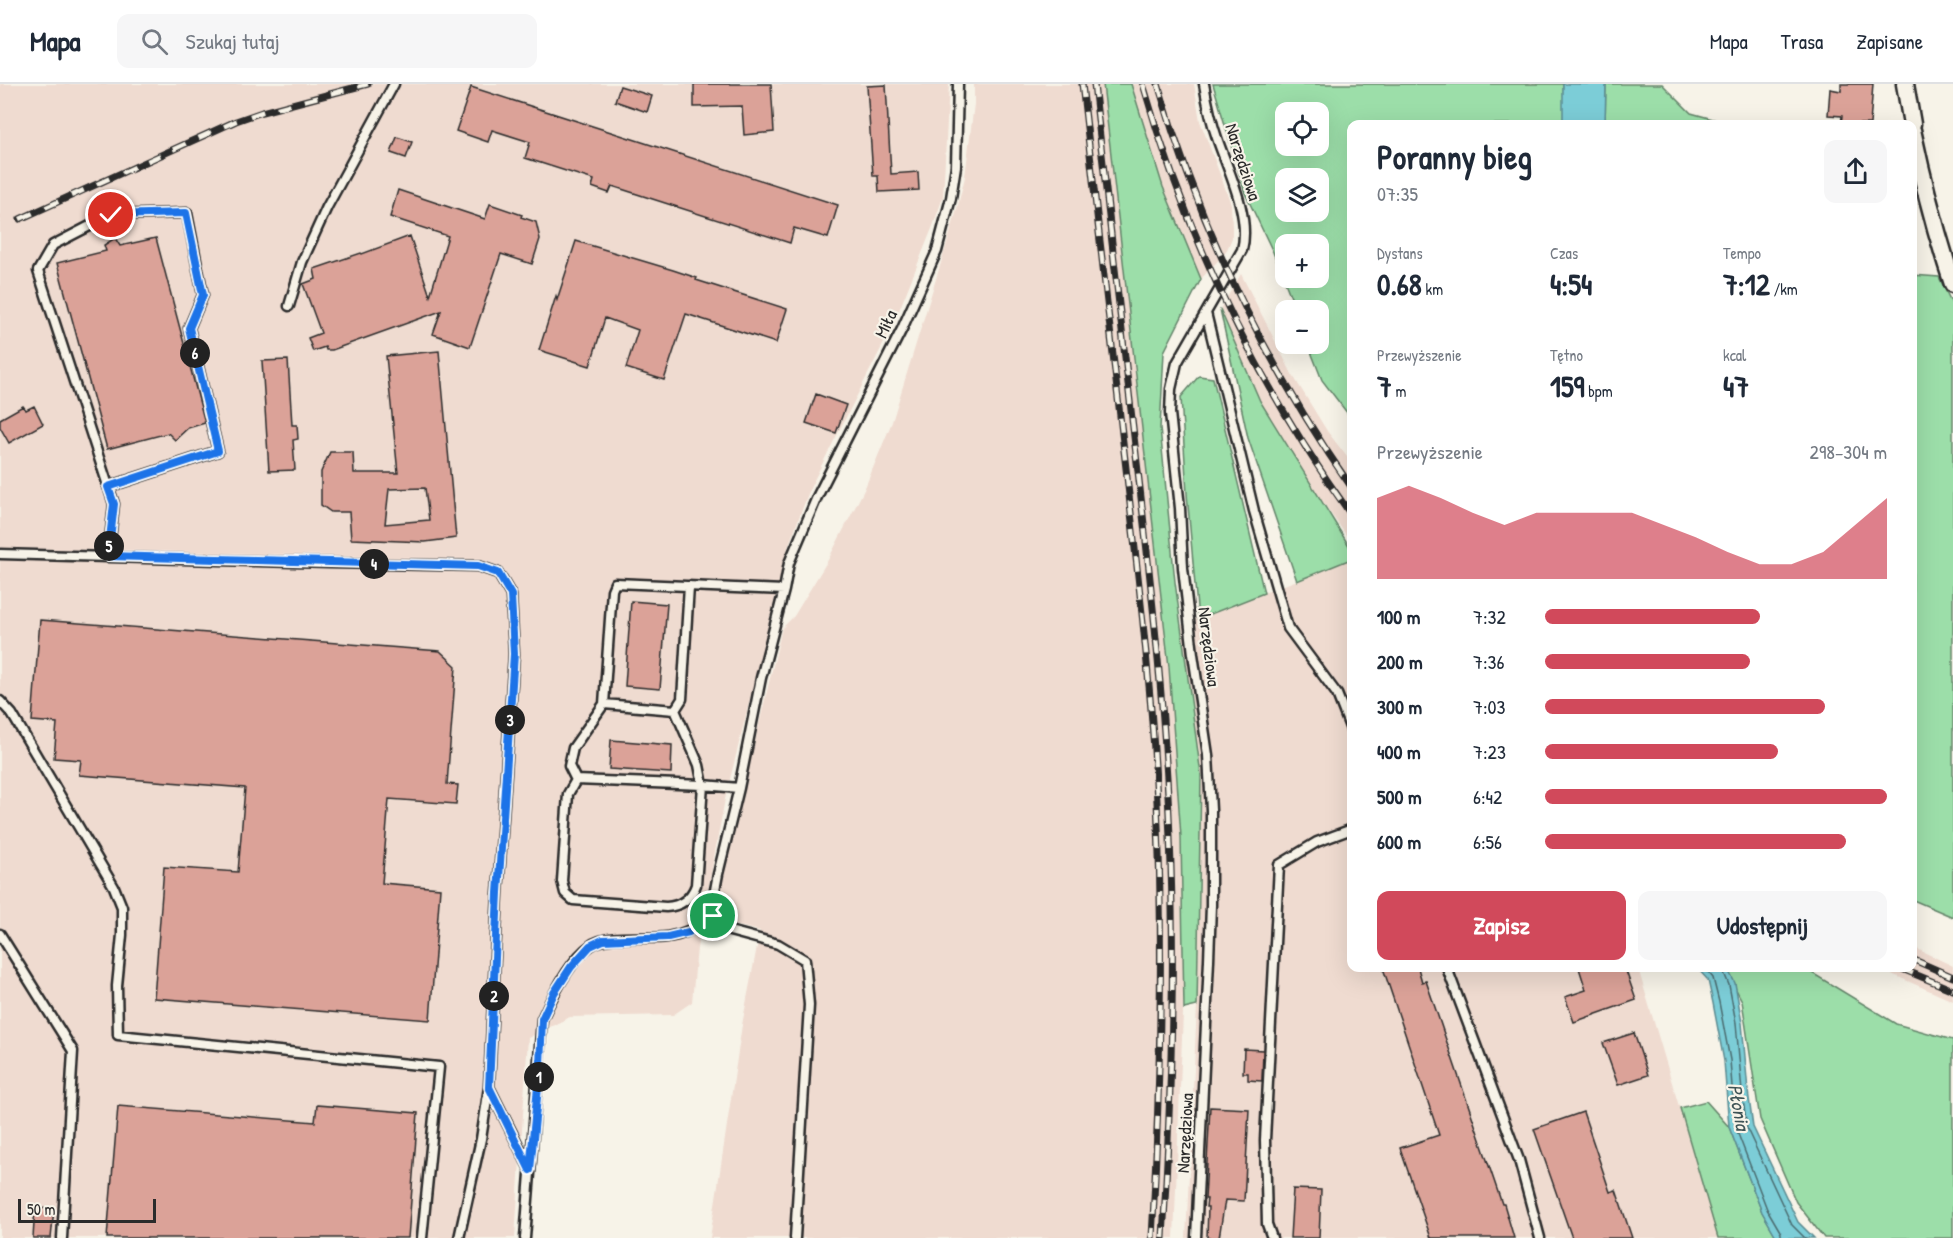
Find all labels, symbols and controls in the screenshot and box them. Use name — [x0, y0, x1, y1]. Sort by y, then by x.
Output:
search box — [117, 14, 537, 68]
text: Mapa — [30, 22, 81, 60]
icon: search — [138, 25, 171, 58]
text: Szukaj tutaj — [186, 26, 280, 56]
text: Mapa — [1710, 27, 1748, 56]
text: Trasa — [1781, 27, 1823, 56]
text: Zapisane — [1856, 27, 1923, 56]
map controls — [1275, 102, 1329, 354]
button: locate — [1275, 102, 1329, 156]
street label: Narzędziowa — [1219, 120, 1268, 204]
text: Poranny bieg — [1377, 135, 1532, 179]
button: share — [1824, 140, 1887, 203]
button: layers — [1275, 168, 1329, 222]
text: 07:35 — [1377, 180, 1418, 207]
pin — [85, 189, 136, 240]
icon: check — [94, 198, 127, 231]
button: + — [1275, 234, 1329, 288]
text: Dystans — [1377, 242, 1423, 264]
text: Czas — [1550, 242, 1578, 264]
text: Tempo — [1723, 242, 1761, 264]
text: 0.68 — [1377, 264, 1422, 304]
text: 4:54 — [1550, 264, 1592, 304]
text: 7:12 — [1723, 264, 1770, 304]
text: km — [1422, 278, 1443, 300]
text: /km — [1770, 278, 1798, 300]
button: − — [1275, 300, 1329, 354]
street label: Miła — [868, 306, 903, 342]
pin: 6 — [180, 338, 210, 368]
text: 6 — [192, 342, 198, 364]
text: Przewyższenie — [1377, 344, 1462, 366]
text: Tętno — [1550, 344, 1583, 366]
text: kcal — [1723, 344, 1746, 366]
text: 7 — [1377, 366, 1392, 406]
text: 159 — [1550, 366, 1585, 406]
text: 47 — [1723, 366, 1749, 406]
text: m — [1392, 380, 1406, 402]
text: bpm — [1585, 380, 1613, 402]
text: Przewyższenie — [1377, 438, 1483, 465]
text: 298–304 m — [1810, 438, 1887, 465]
pin: 5 — [94, 531, 124, 561]
text: 5 — [106, 535, 112, 557]
pin: 4 — [359, 549, 389, 579]
text: 4 — [371, 553, 377, 575]
text: 100 m — [1377, 603, 1420, 630]
text: 7:32 — [1473, 603, 1506, 630]
street label: Narzędziowa — [1192, 606, 1227, 688]
text: 200 m — [1377, 648, 1422, 675]
text: 7:36 — [1473, 648, 1504, 675]
text: 300 m — [1377, 693, 1422, 720]
text: 7:03 — [1473, 693, 1505, 720]
pin: 3 — [495, 705, 525, 735]
text: 3 — [506, 709, 514, 731]
text: 400 m — [1377, 738, 1421, 765]
text: 7:23 — [1473, 738, 1506, 765]
text: 500 m — [1377, 783, 1422, 810]
text: 6:42 — [1473, 783, 1502, 810]
text: 600 m — [1377, 828, 1421, 855]
text: 6:56 — [1473, 828, 1502, 855]
pin — [687, 890, 738, 941]
button: Zapisz — [1377, 891, 1626, 960]
button: Udostępnij — [1638, 891, 1887, 960]
icon: arrive — [696, 899, 729, 932]
pin: 2 — [479, 981, 509, 1011]
text: 2 — [490, 985, 498, 1007]
pin: 1 — [524, 1062, 554, 1092]
text: 1 — [536, 1066, 542, 1088]
water label: Płonia — [1722, 1081, 1758, 1134]
street label: Narzędziowa — [1170, 1092, 1199, 1173]
scale bar — [18, 1196, 156, 1224]
text: 50 m — [27, 1198, 56, 1220]

